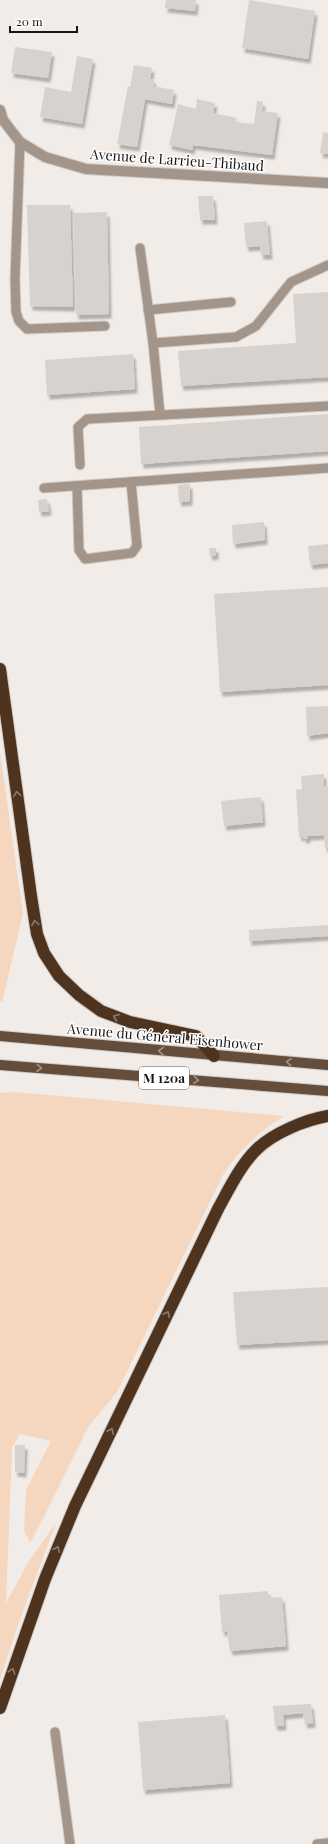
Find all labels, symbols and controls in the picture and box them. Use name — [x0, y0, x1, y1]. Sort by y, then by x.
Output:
scale bar — [10, 8, 77, 34]
text: 20 m — [16, 13, 43, 29]
street label: Avenue de Larrieu-Thibaud — [88, 144, 265, 175]
one-way arrow — [13, 791, 22, 797]
one-way arrow — [31, 920, 40, 926]
one-way arrow — [113, 1013, 120, 1021]
street label: Avenue du Général Eisenhower — [65, 1018, 265, 1055]
one-way arrow — [158, 1047, 164, 1056]
one-way arrow — [286, 1058, 292, 1067]
one-way arrow — [36, 1063, 42, 1072]
road number: M 120a — [139, 1067, 189, 1089]
one-way arrow — [193, 1076, 199, 1085]
one-way arrow — [162, 1310, 170, 1318]
one-way arrow — [106, 1428, 114, 1435]
one-way arrow — [53, 1546, 61, 1553]
one-way arrow — [7, 1668, 16, 1675]

